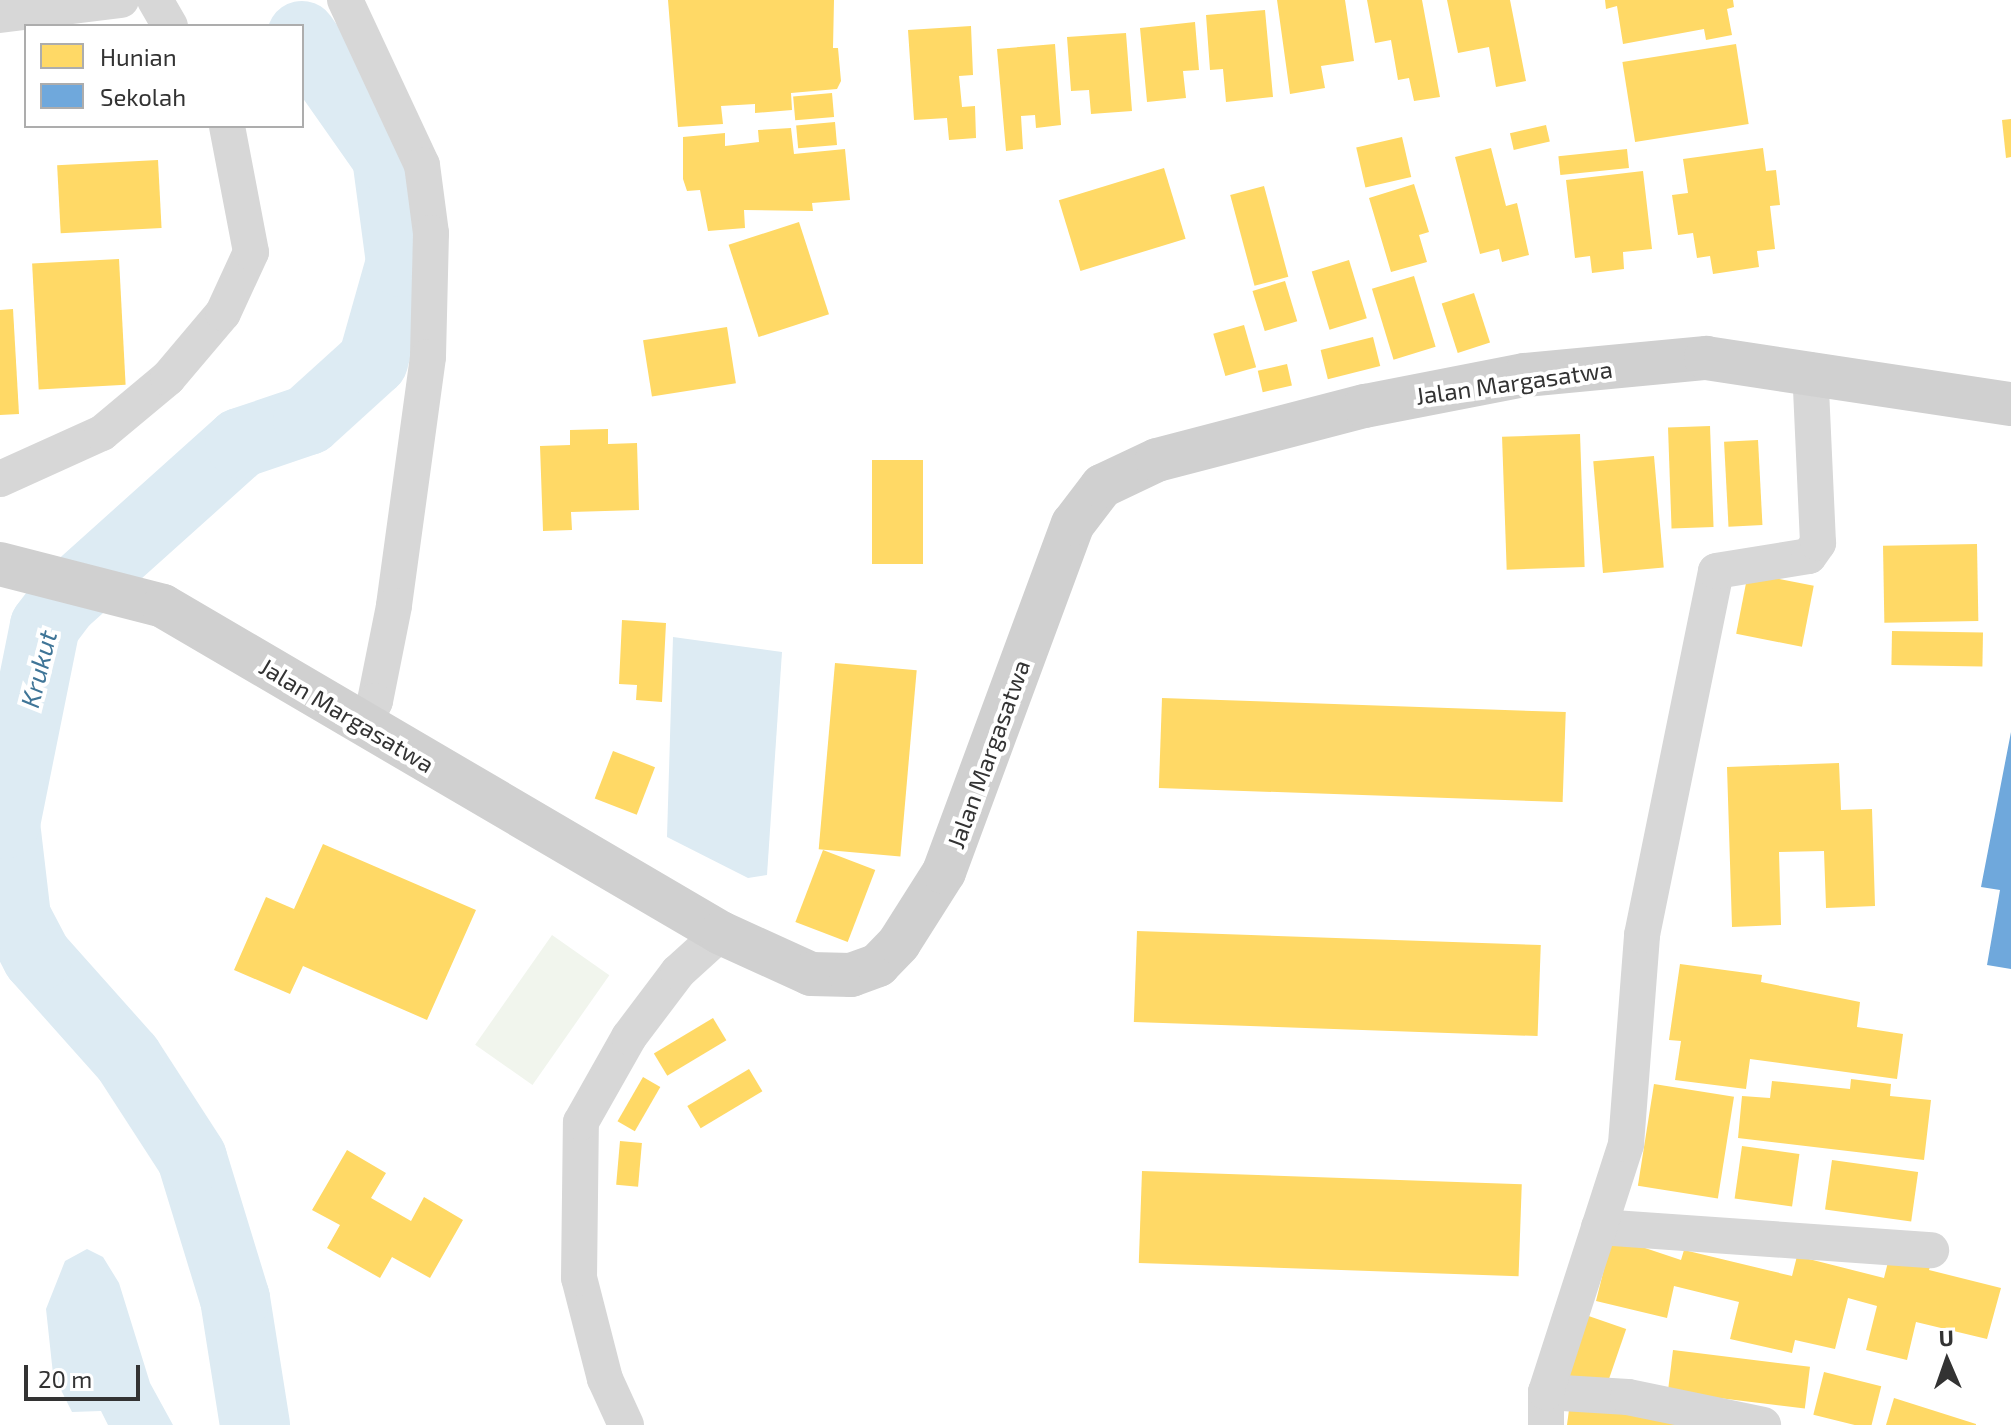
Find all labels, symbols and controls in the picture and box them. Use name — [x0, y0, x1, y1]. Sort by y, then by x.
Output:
legend — [24, 24, 304, 128]
text: Hunian — [100, 42, 177, 71]
text: Sekolah — [100, 82, 186, 111]
street label: Jalan Margasatwa — [1414, 354, 1614, 410]
water label: Krukut — [13, 627, 63, 711]
street label: Jalan Margasatwa — [254, 652, 440, 778]
street label: Jalan Margasatwa — [941, 656, 1035, 852]
north arrow — [1907, 1321, 1987, 1401]
text: U — [1938, 1324, 1954, 1350]
scale bar — [28, 1349, 144, 1399]
text: 20 m — [38, 1364, 92, 1393]

